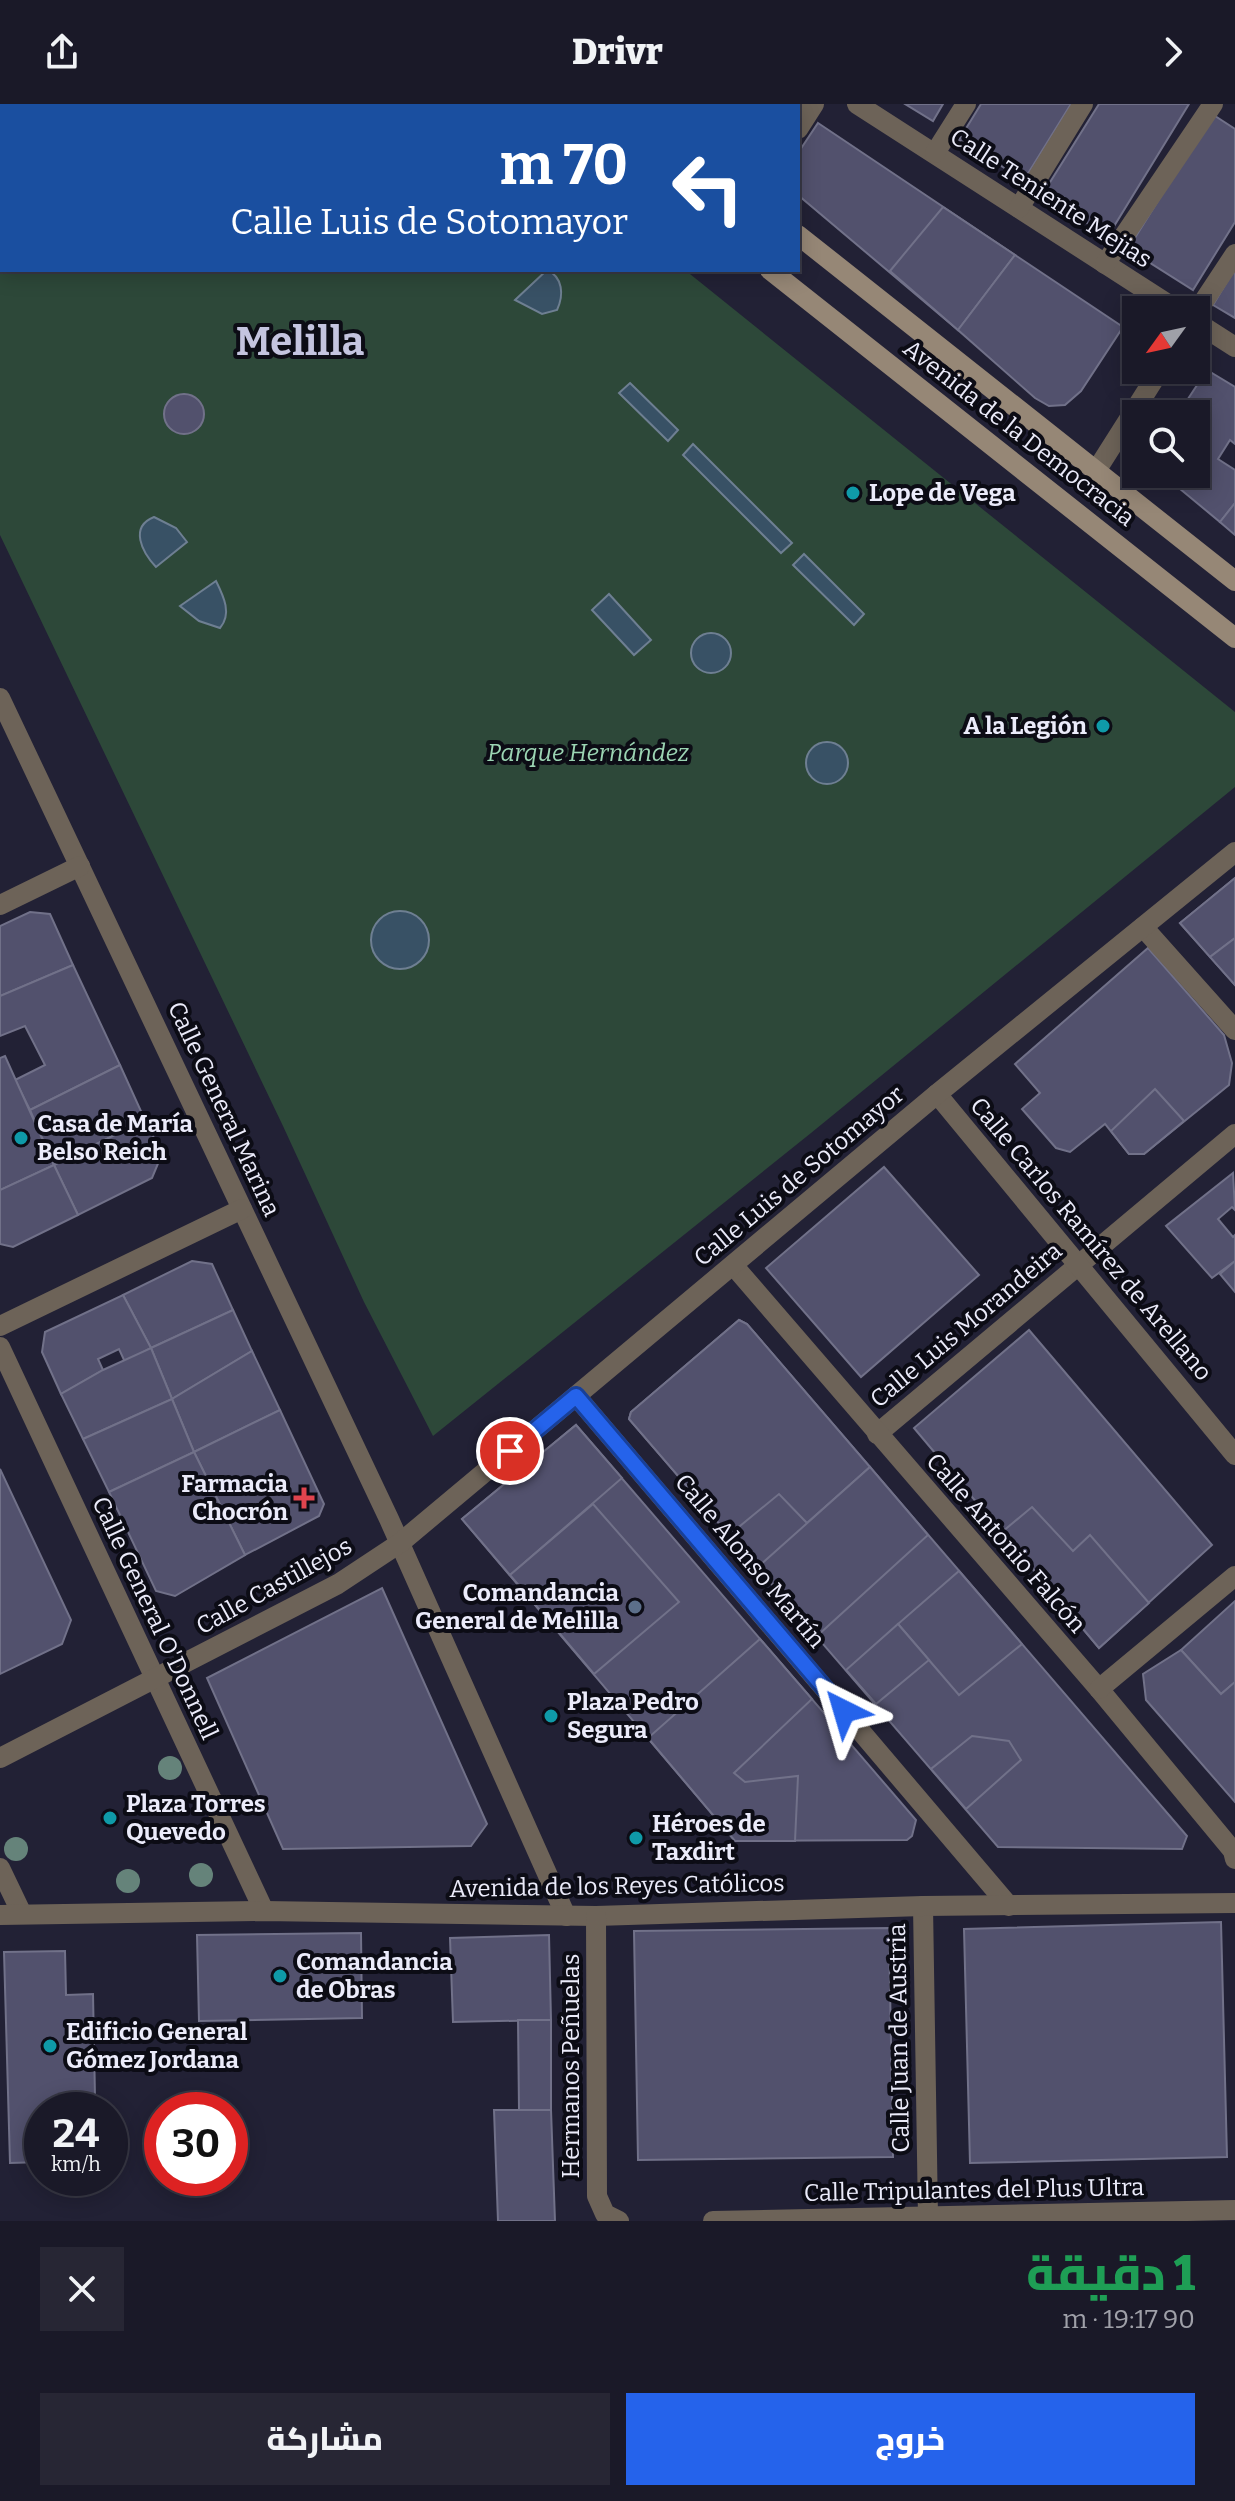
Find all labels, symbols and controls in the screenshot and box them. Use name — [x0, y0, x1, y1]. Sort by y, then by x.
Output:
icon: share — [40, 30, 84, 74]
text: Drivr — [572, 30, 663, 74]
icon: forward — [1151, 30, 1195, 74]
street label: Calle Teniente Mejias — [945, 122, 1157, 274]
text: 70 m — [500, 132, 628, 199]
icon: left — [656, 136, 760, 240]
text: Calle Luis de Sotomayor — [230, 200, 628, 244]
north arrow — [1122, 296, 1210, 384]
map controls — [1122, 296, 1210, 488]
district label: Melilla — [236, 318, 364, 366]
street label: Avenida de la Democracia — [898, 334, 1140, 532]
button: search — [1122, 400, 1210, 488]
place label: Lope de Vega — [869, 479, 1016, 507]
marker: Lope de Vega — [844, 484, 862, 502]
place label: A la Legión — [964, 712, 1088, 740]
marker: A la Legión — [1094, 717, 1112, 735]
park label: Parque Hernández — [487, 739, 689, 767]
street label: Calle General Marina — [162, 997, 286, 1221]
street label: Calle Luis de Sotomayor — [688, 1080, 910, 1272]
street label: Calle Carlos Ramírez de Arellano — [964, 1092, 1218, 1386]
place label: Casa de María Belso Reich — [37, 1110, 193, 1166]
marker: Casa de María Belso Reich — [12, 1129, 30, 1147]
street label: Calle Luis Morandeira — [865, 1237, 1067, 1413]
pin — [476, 1417, 544, 1485]
icon: arrive — [488, 1429, 532, 1473]
street label: Calle Antonio Falcón — [921, 1448, 1091, 1638]
street label: Calle Alonso Martín — [669, 1468, 831, 1654]
place label: Farmacia Chocrón — [181, 1470, 289, 1526]
marker: Farmacia Chocrón — [295, 1489, 313, 1507]
street label: Calle General O'Donnell — [86, 1492, 224, 1744]
street label: Calle Castillejos — [191, 1532, 357, 1640]
place label: Comandancia General de Melilla — [415, 1579, 620, 1635]
marker: Comandancia General de Melilla — [626, 1598, 644, 1616]
position arrow — [802, 1669, 886, 1753]
place label: Plaza Pedro Segura — [567, 1688, 699, 1744]
marker: Plaza Pedro Segura — [542, 1707, 560, 1725]
place label: Plaza Torres Quevedo — [126, 1790, 266, 1846]
marker: Plaza Torres Quevedo — [101, 1809, 119, 1827]
place label: Héroes de Taxdirt — [652, 1810, 766, 1866]
marker: Héroes de Taxdirt — [627, 1829, 645, 1847]
street label: Avenida de los Reyes Católicos — [449, 1869, 785, 1903]
street label: Calle Juan de Austria — [883, 1923, 915, 2153]
place label: Comandancia de Obras — [296, 1948, 453, 2004]
street label: Hermanos Peñuelas — [557, 1954, 585, 2178]
marker: Comandancia de Obras — [271, 1967, 289, 1985]
place label: Edificio General Gómez Jordana — [66, 2018, 248, 2074]
marker: Edificio General Gómez Jordana — [41, 2037, 59, 2055]
speed limit sign: 30 — [144, 2092, 248, 2196]
text: 24 — [53, 2110, 99, 2158]
text: km/h — [51, 2152, 101, 2176]
street label: Calle Tripulantes del Plus Ultra — [804, 2173, 1144, 2207]
text: 1 دقيقة — [1026, 2245, 1195, 2303]
button: close — [40, 2247, 124, 2331]
text: 90 m · 19:17 — [1063, 2304, 1195, 2335]
button: مشاركة — [40, 2393, 610, 2485]
button: خروج — [626, 2393, 1195, 2485]

